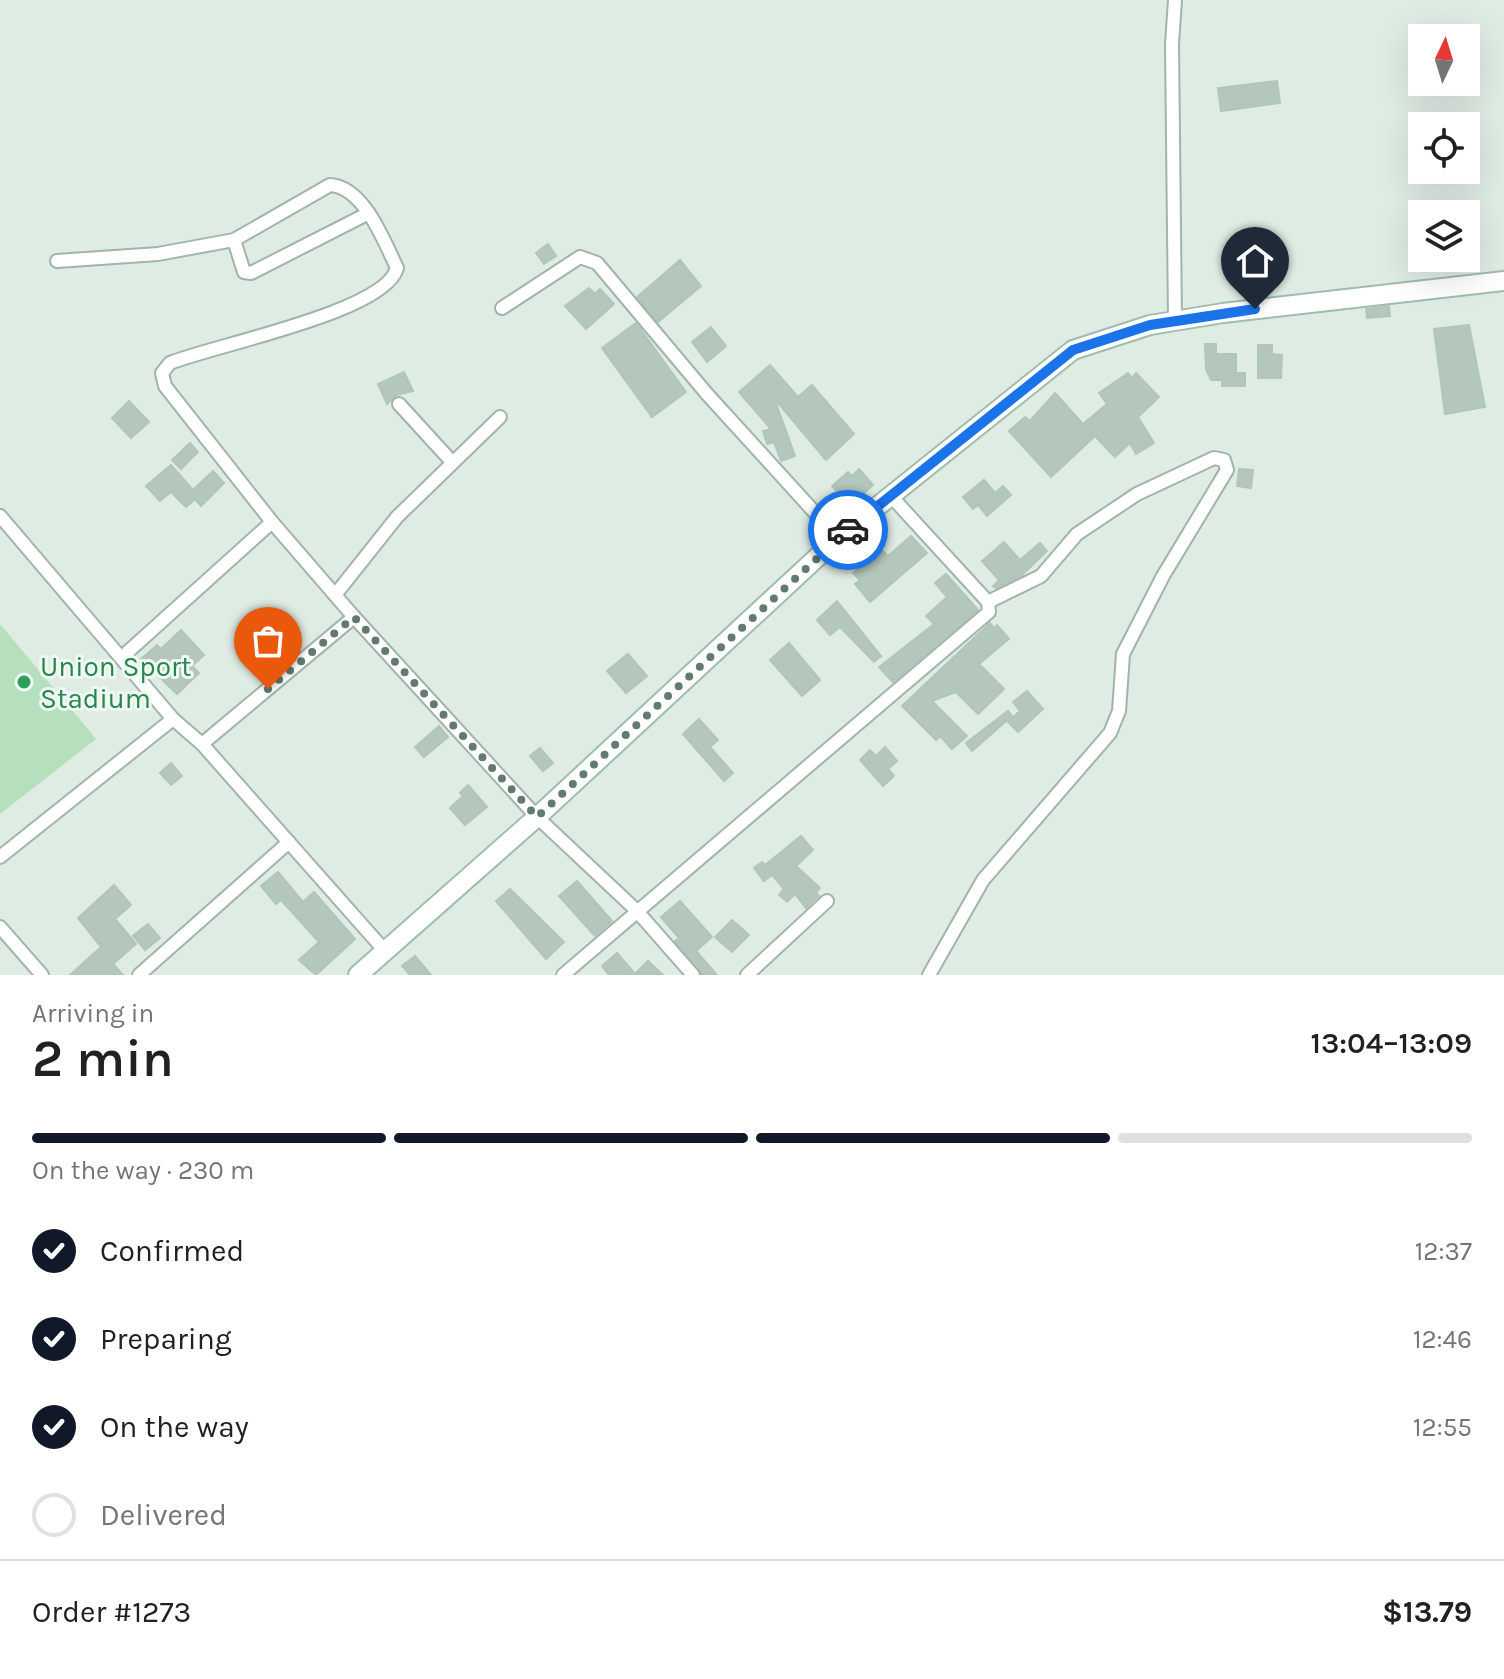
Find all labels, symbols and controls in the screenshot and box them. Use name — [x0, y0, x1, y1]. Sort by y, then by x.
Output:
north arrow — [1408, 24, 1480, 96]
map controls — [1408, 24, 1480, 272]
button: locate — [1408, 112, 1480, 184]
button: layers — [1408, 200, 1480, 272]
pin — [1221, 227, 1289, 309]
icon: home — [1233, 239, 1277, 283]
courier — [808, 490, 888, 570]
icon: car — [826, 508, 870, 552]
pin — [234, 607, 302, 689]
icon: bag — [246, 619, 290, 663]
place label: Union Sport Stadium — [40, 650, 192, 715]
marker: Union Sport Stadium — [15, 673, 33, 691]
text: Arriving in — [32, 998, 154, 1029]
text: 13:04–13:09 — [1310, 1025, 1472, 1061]
text: 2 min — [32, 1028, 174, 1089]
text: On the way · 230 m — [32, 1155, 254, 1186]
icon: check — [32, 1229, 76, 1273]
text: Confirmed — [100, 1233, 244, 1269]
text: 12:37 — [1415, 1236, 1472, 1267]
icon: check — [32, 1317, 76, 1361]
text: Preparing — [100, 1321, 232, 1357]
text: 12:46 — [1413, 1324, 1472, 1355]
icon: check — [32, 1405, 76, 1449]
text: On the way — [100, 1409, 249, 1445]
text: 12:55 — [1413, 1412, 1472, 1443]
text: Delivered — [100, 1497, 227, 1533]
text: Order #1273 — [32, 1594, 191, 1630]
text: $13.79 — [1382, 1594, 1472, 1630]

